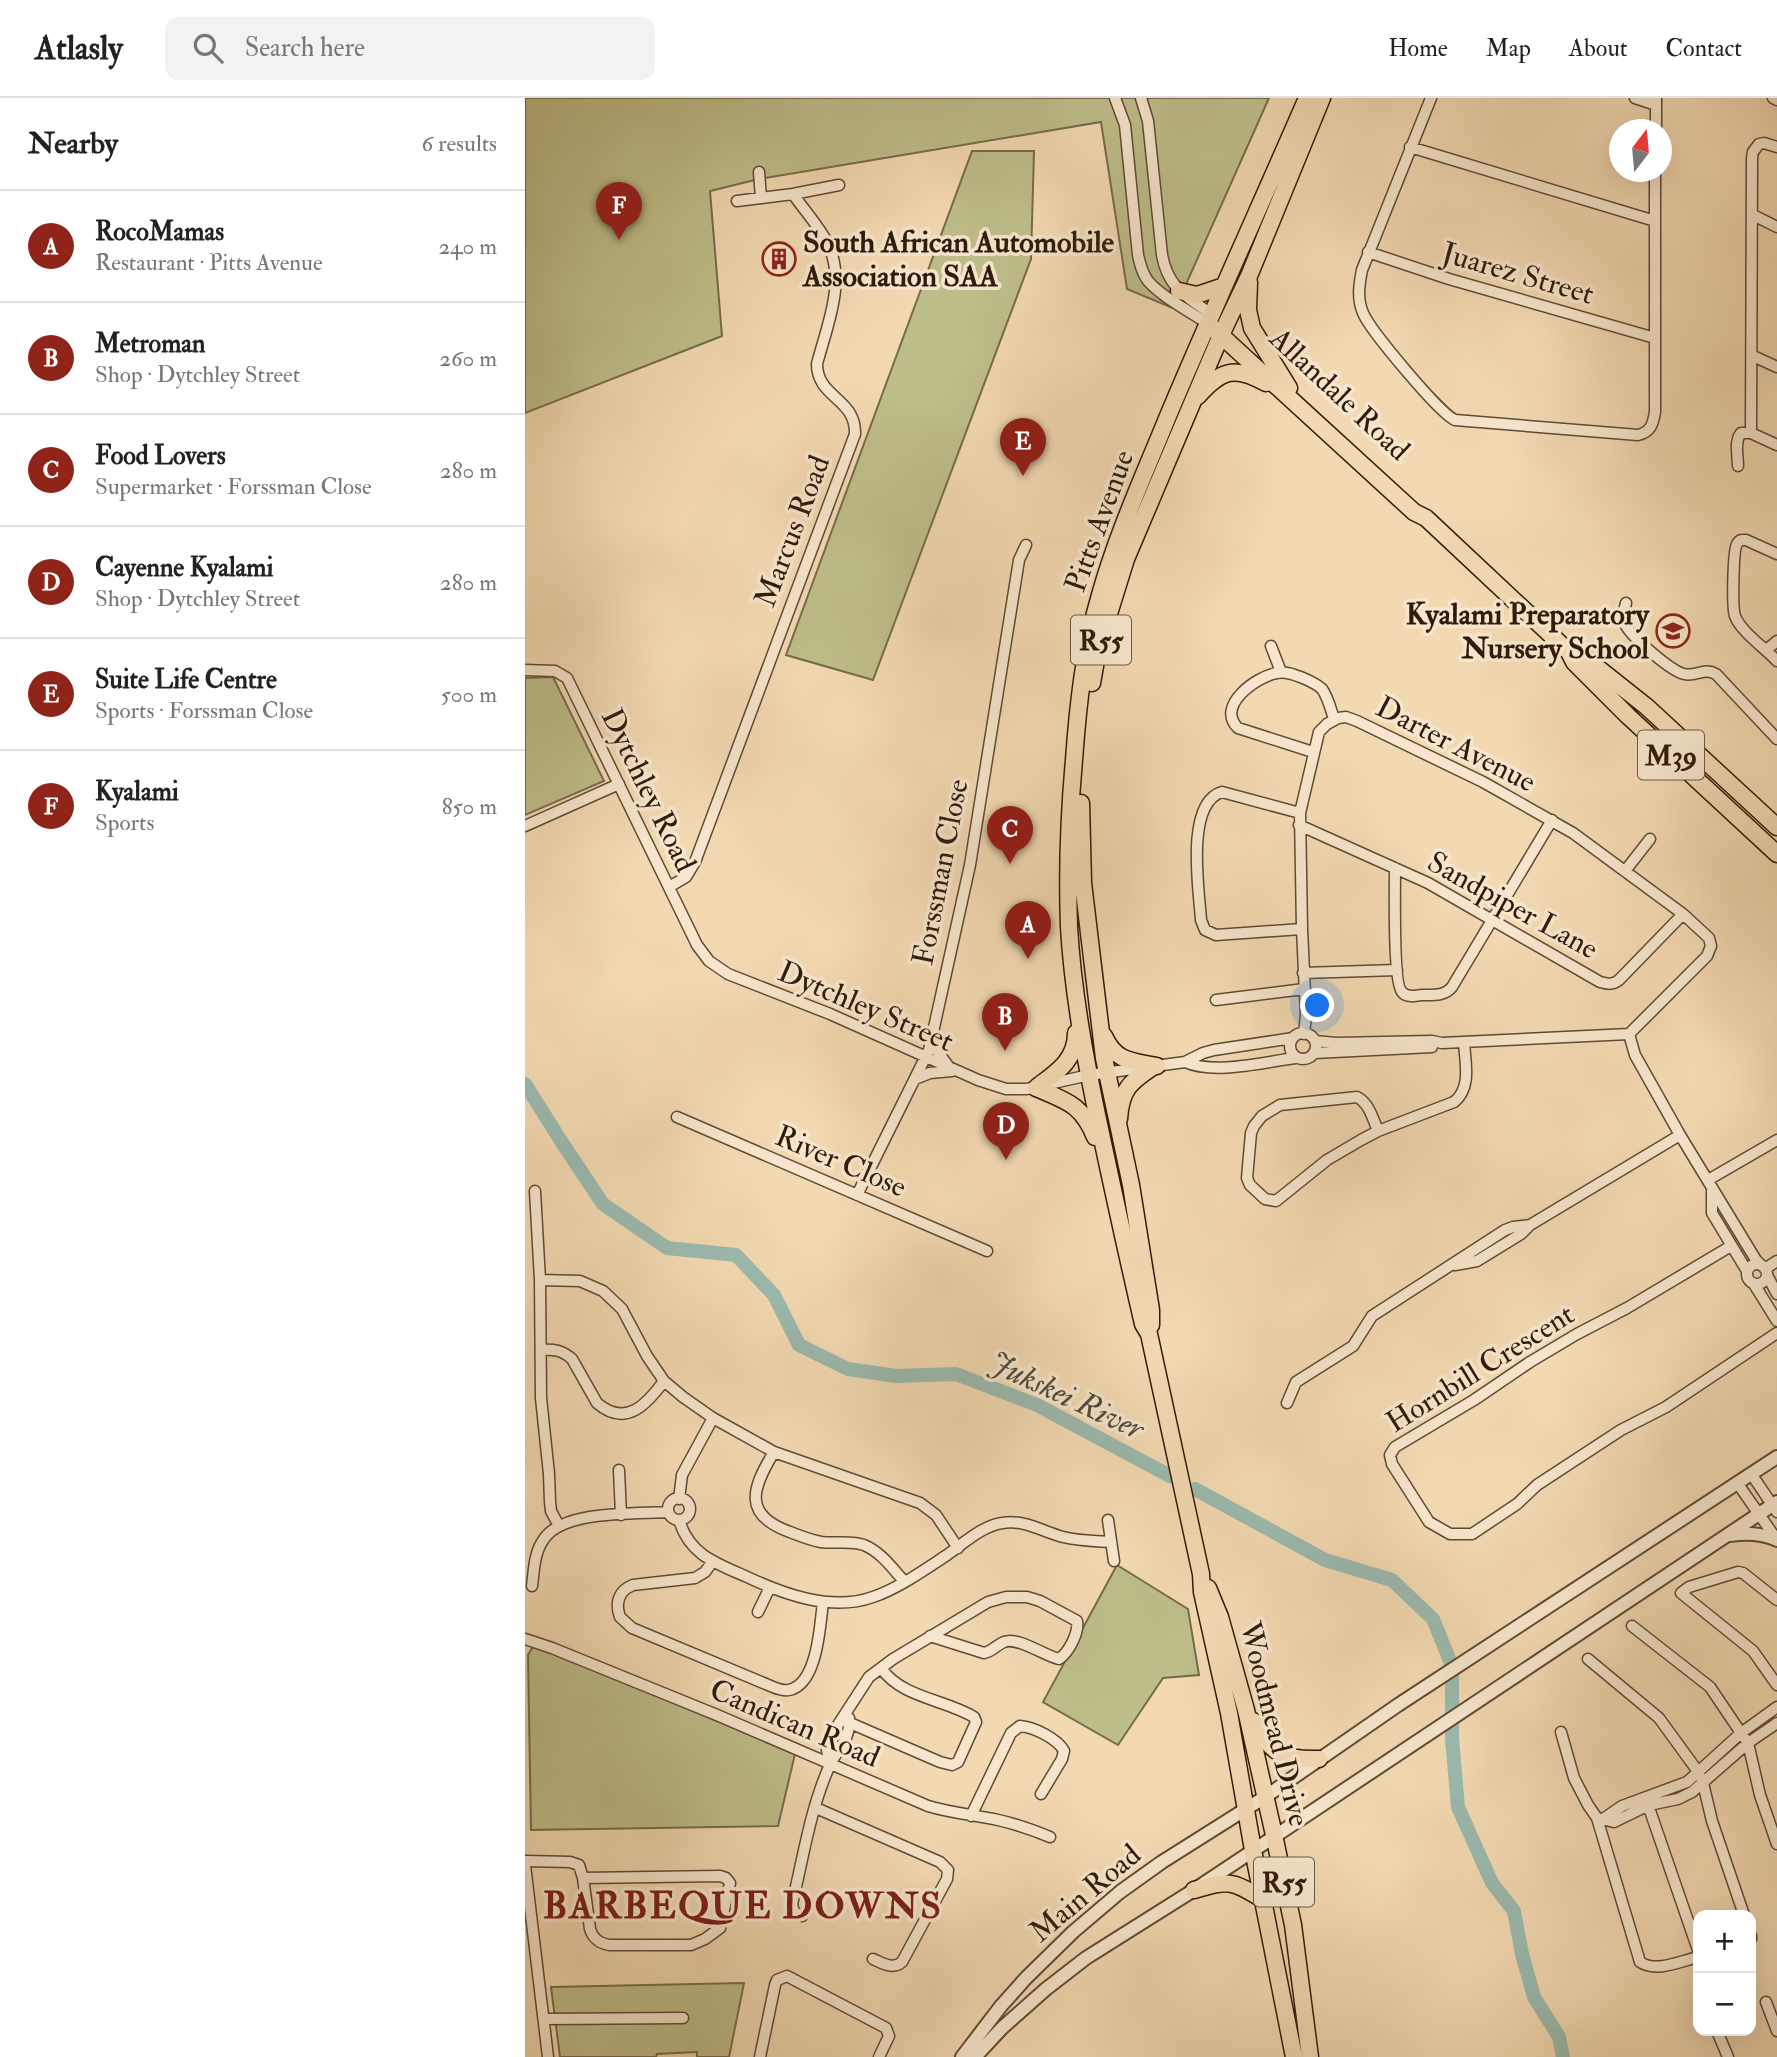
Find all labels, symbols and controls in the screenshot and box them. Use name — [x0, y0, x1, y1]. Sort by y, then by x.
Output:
search box — [165, 17, 655, 80]
text: Atlasly — [35, 28, 123, 69]
icon: search — [189, 29, 227, 67]
text: Search here — [245, 32, 365, 64]
text: Home — [1388, 33, 1448, 64]
text: Map — [1486, 33, 1531, 64]
text: About — [1569, 33, 1628, 64]
text: Contact — [1666, 33, 1742, 64]
north arrow — [1609, 119, 1672, 182]
text: Nearby — [28, 125, 118, 162]
text: 6 results — [422, 129, 497, 158]
pin: F — [596, 182, 642, 240]
text: RocoMamas — [95, 216, 224, 248]
place label: South African Automobile Association SAA — [801, 224, 1115, 295]
text: A — [44, 232, 58, 261]
text: 240 m — [438, 232, 497, 261]
street label: Juarez Street — [1437, 234, 1598, 313]
building icon: South African Automobile Association SAA — [760, 240, 798, 278]
text: Restaurant · Pitts Avenue — [95, 248, 323, 277]
street label: Allandale Road — [1261, 319, 1418, 469]
text: Metroman — [95, 328, 205, 360]
text: B — [43, 344, 59, 373]
text: 260 m — [439, 344, 497, 373]
text: Shop · Dytchley Street — [95, 360, 300, 389]
pin: E — [1000, 418, 1046, 476]
text: Food Lovers — [95, 440, 226, 472]
street label: Pitts Avenue — [1057, 445, 1142, 597]
street label: Marcus Road — [747, 450, 838, 612]
text: C — [43, 456, 59, 485]
text: 280 m — [440, 456, 497, 485]
text: Supermarket · Forssman Close — [95, 472, 372, 501]
text: Cayenne Kyalami — [95, 552, 273, 584]
text: D — [42, 568, 60, 597]
text: 280 m — [440, 568, 497, 597]
text: Shop · Dytchley Street — [95, 584, 300, 613]
place label: Kyalami Preparatory Nursery School — [1406, 596, 1651, 667]
school or university icon: Kyalami Preparatory Nursery School — [1654, 612, 1692, 650]
road number: R55 — [1071, 616, 1131, 664]
text: Suite Life Centre — [95, 664, 277, 696]
text: E — [43, 680, 59, 709]
text: 500 m — [441, 680, 497, 709]
street label: Darter Avenue — [1370, 688, 1542, 801]
text: Sports · Forssman Close — [95, 696, 313, 725]
street label: Dytchley Road — [593, 702, 704, 878]
road number: M39 — [1638, 730, 1704, 780]
text: Kyalami — [95, 776, 179, 808]
street label: Forssman Close — [904, 776, 977, 968]
text: F — [44, 792, 58, 821]
text: 850 m — [442, 792, 497, 821]
pin: C — [987, 806, 1033, 864]
text: Sports — [95, 808, 154, 837]
street label: Sandpiper Lane — [1421, 843, 1605, 968]
pin: A — [1005, 901, 1051, 959]
street label: Dytchley Street — [772, 953, 959, 1060]
your location — [1300, 988, 1334, 1022]
pin: B — [982, 993, 1028, 1051]
pin: D — [983, 1102, 1029, 1160]
street label: River Close — [770, 1117, 912, 1206]
street label: Hornbill Crescent — [1379, 1296, 1581, 1441]
water label: Jukskei River — [983, 1343, 1152, 1450]
street label: Woodmead Drive — [1231, 1617, 1318, 1830]
street label: Candican Road — [704, 1671, 886, 1776]
street label: Main Road — [1022, 1836, 1149, 1951]
road number: R55 — [1254, 1858, 1314, 1907]
district label: BARBEQUE DOWNS — [543, 1883, 943, 1930]
map controls — [1693, 1910, 1756, 2036]
button: + — [1693, 1910, 1756, 1973]
button: − — [1693, 1973, 1756, 2036]

